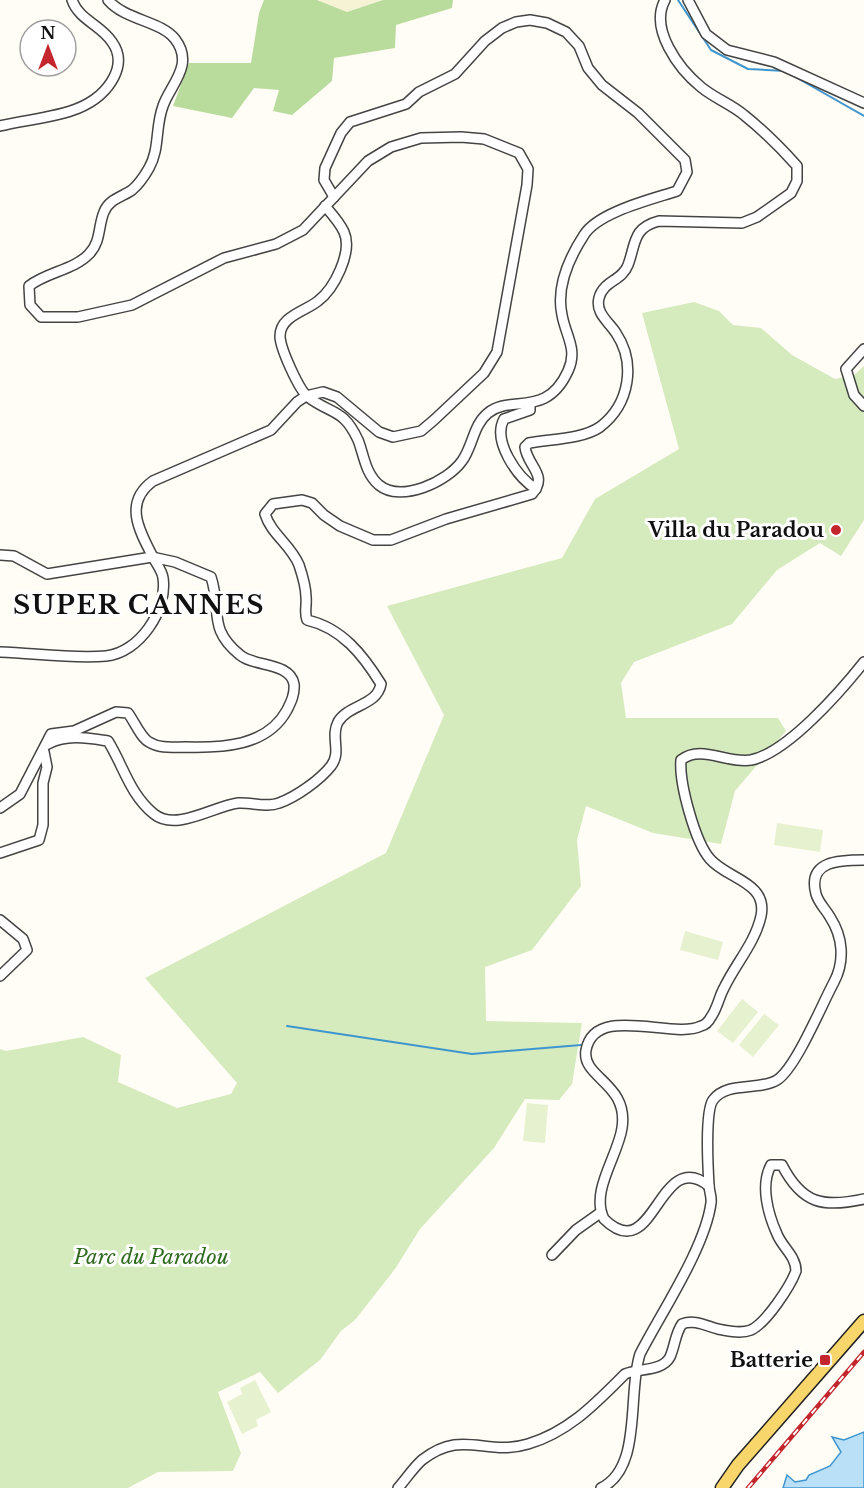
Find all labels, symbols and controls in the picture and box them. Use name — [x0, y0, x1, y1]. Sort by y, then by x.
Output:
north arrow — [18, 18, 78, 78]
text: N — [40, 23, 56, 43]
place label: Villa du Paradou — [647, 518, 824, 542]
marker: Villa du Paradou — [829, 523, 843, 537]
district label: SUPER CANNES — [13, 589, 265, 621]
park label: Parc du Paradou — [72, 1245, 229, 1269]
place label: Batterie — [730, 1348, 813, 1372]
marker: Batterie — [818, 1353, 832, 1367]

